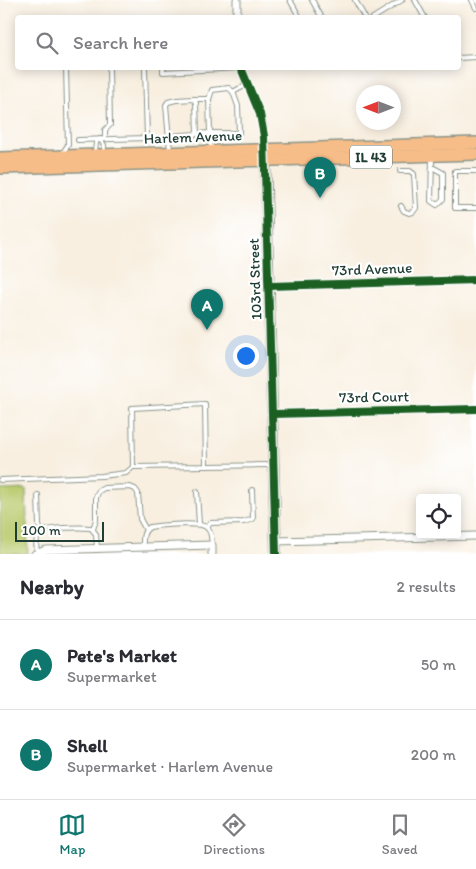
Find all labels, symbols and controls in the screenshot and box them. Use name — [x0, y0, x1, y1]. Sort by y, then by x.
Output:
search box — [15, 15, 461, 70]
icon: search — [33, 29, 61, 57]
text: Search here — [73, 31, 168, 54]
north arrow — [356, 85, 401, 130]
street label: Harlem Avenue — [143, 126, 243, 148]
road number: IL 43 — [350, 146, 392, 168]
pin: B — [304, 157, 336, 198]
street label: 103rd Street — [245, 238, 265, 320]
street label: 73rd Avenue — [331, 259, 413, 279]
pin: A — [191, 289, 223, 330]
your location — [233, 343, 259, 369]
street label: 73rd Court — [339, 387, 410, 407]
map controls — [416, 494, 461, 539]
button: locate — [416, 494, 461, 539]
scale bar — [15, 519, 104, 542]
text: 100 m — [22, 522, 61, 539]
text: Nearby — [20, 574, 84, 599]
text: 2 results — [396, 577, 456, 596]
text: Pete's Market — [67, 644, 177, 667]
text: A — [31, 655, 41, 674]
text: 50 m — [421, 655, 456, 674]
text: Supermarket — [67, 667, 157, 686]
text: Shell — [67, 734, 108, 757]
text: B — [31, 745, 41, 764]
text: 200 m — [411, 745, 456, 764]
text: Supermarket · Harlem Avenue — [67, 757, 273, 776]
tab: Map — [58, 811, 86, 858]
tab: Directions — [203, 811, 265, 858]
tab: Saved — [382, 811, 418, 858]

